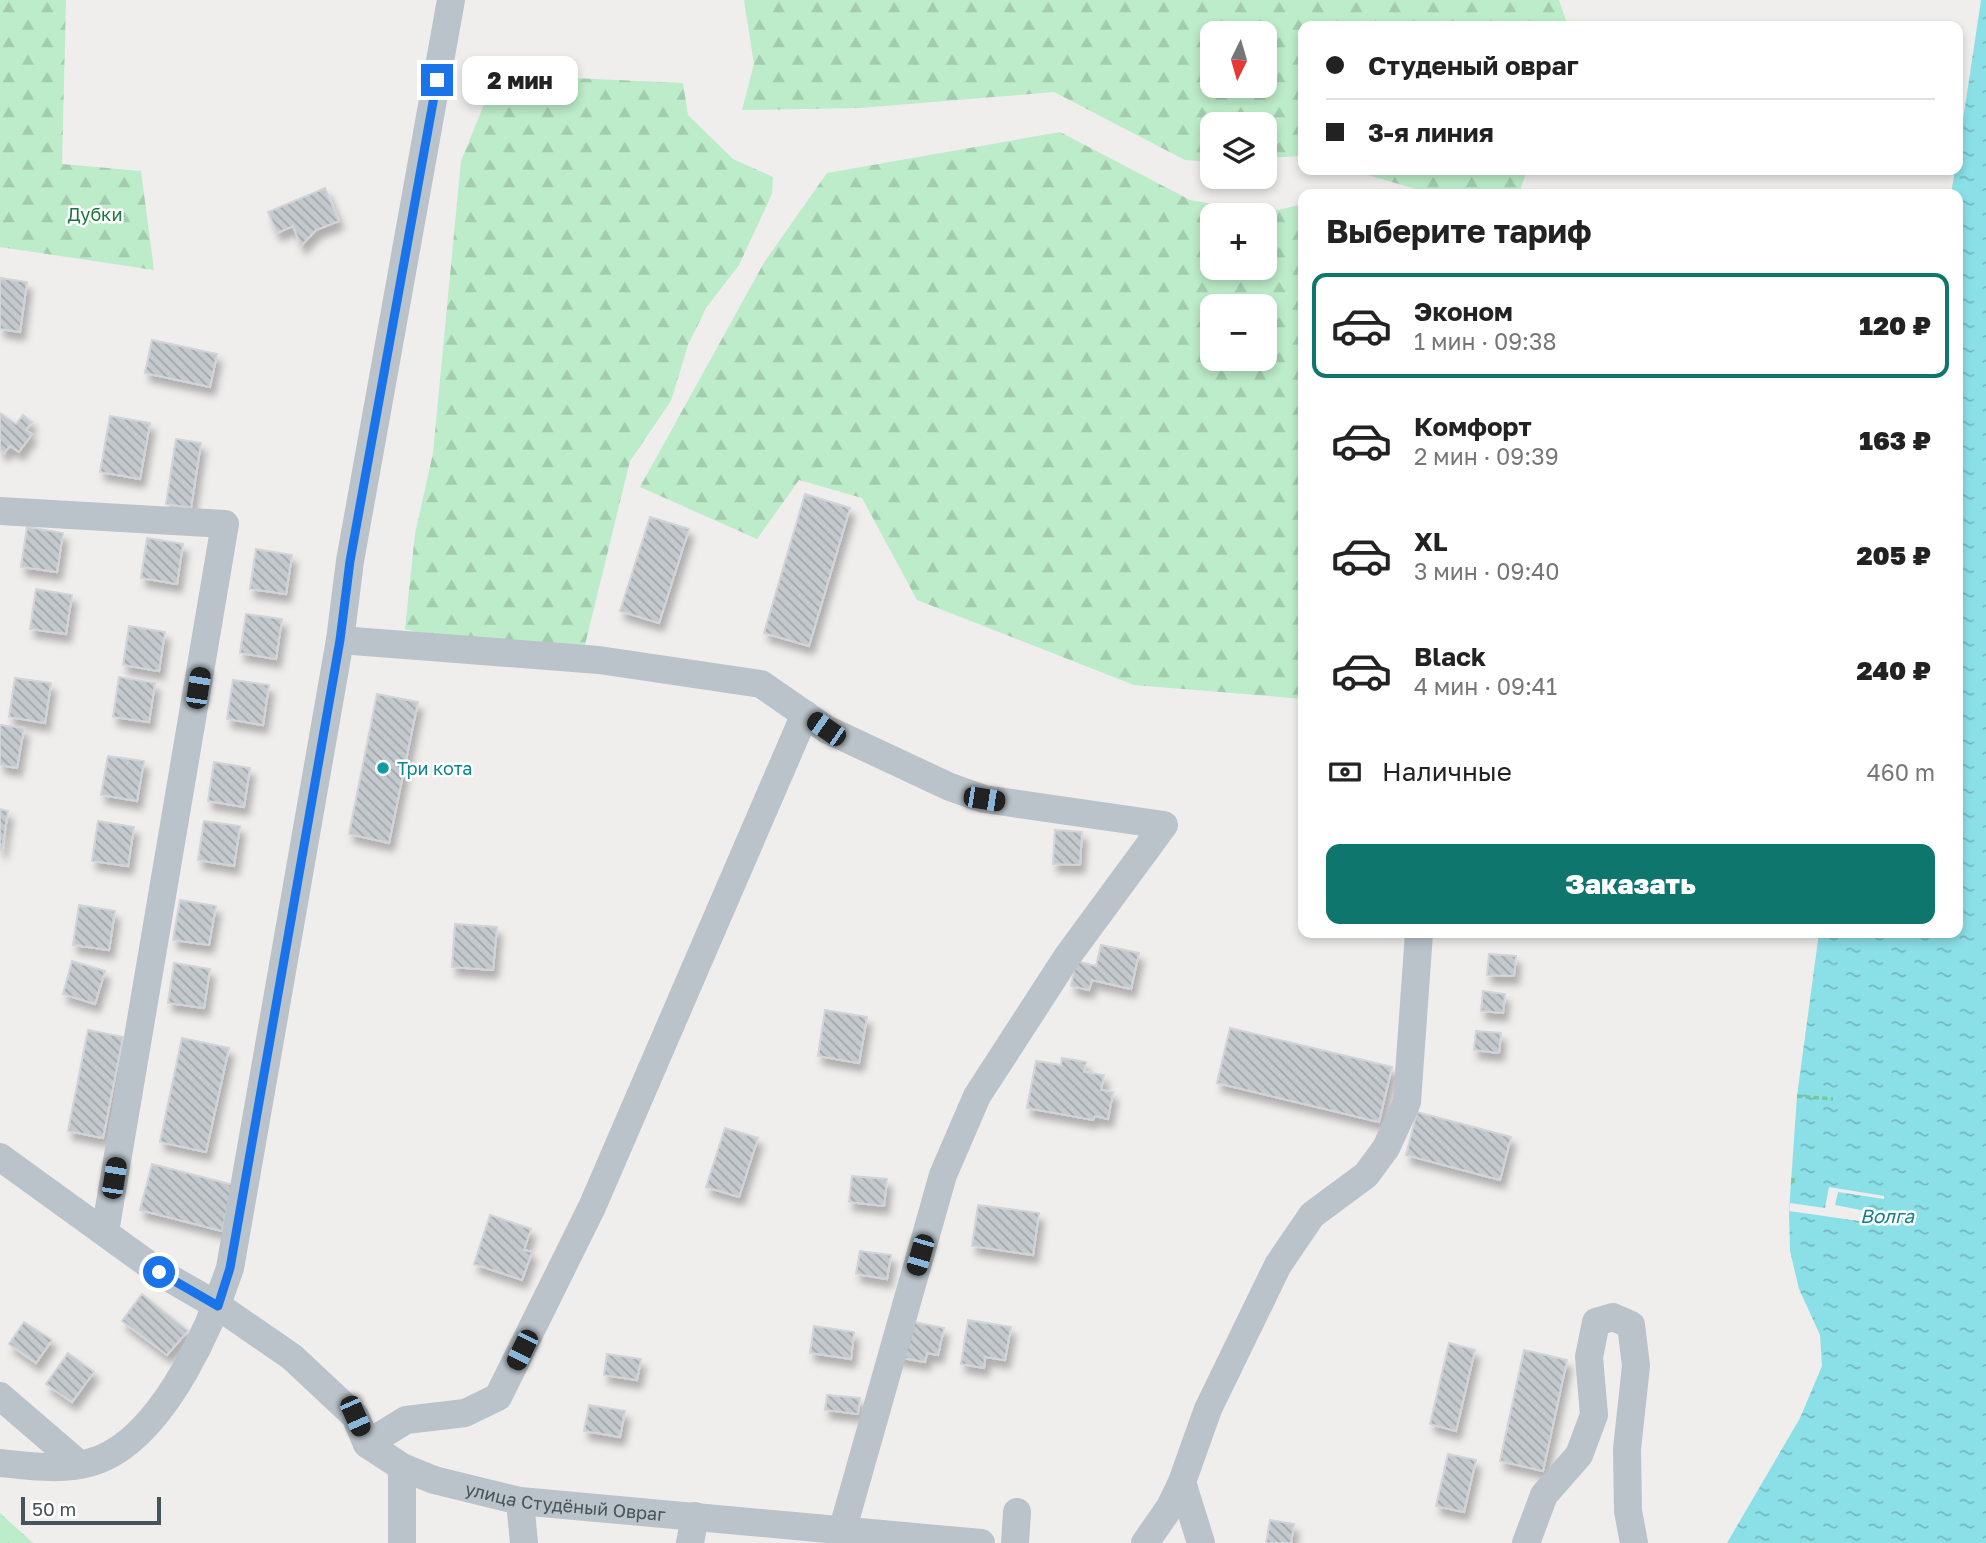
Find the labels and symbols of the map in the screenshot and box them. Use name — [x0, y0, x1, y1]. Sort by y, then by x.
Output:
north arrow — [1200, 21, 1278, 98]
callout: 2 мин — [462, 56, 577, 104]
route end — [421, 64, 453, 96]
park label: Дубки — [68, 203, 122, 225]
car — [185, 666, 212, 710]
car — [803, 708, 850, 750]
place label: Три кота — [397, 757, 472, 779]
marker: Три кота — [375, 760, 391, 776]
car — [962, 785, 1007, 813]
car — [101, 1156, 128, 1200]
water label: Волга — [1860, 1204, 1915, 1227]
car — [905, 1232, 936, 1278]
route start — [143, 1256, 175, 1288]
car — [504, 1327, 541, 1373]
car — [337, 1393, 374, 1439]
street label: улица Студёный Овраг — [463, 1477, 667, 1525]
scale bar — [21, 1494, 161, 1526]

